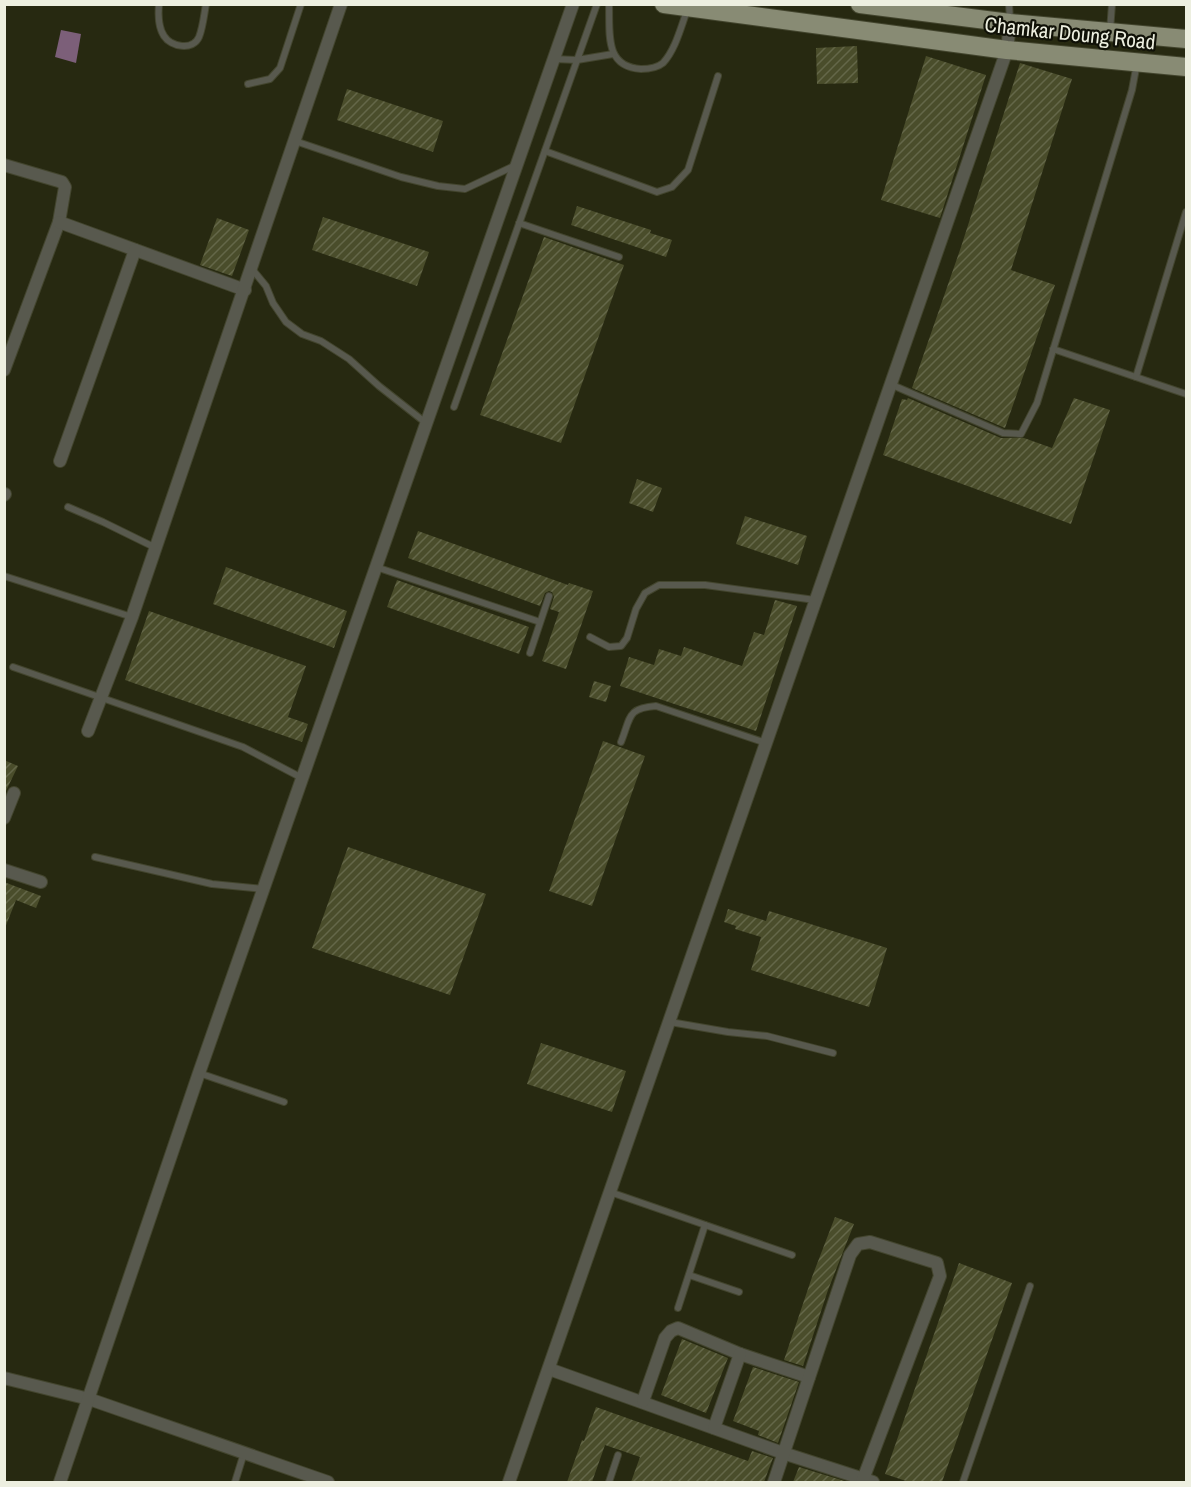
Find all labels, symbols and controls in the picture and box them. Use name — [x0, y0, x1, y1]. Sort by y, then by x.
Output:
street label: Chamkar Doung Road — [983, 10, 1157, 56]

